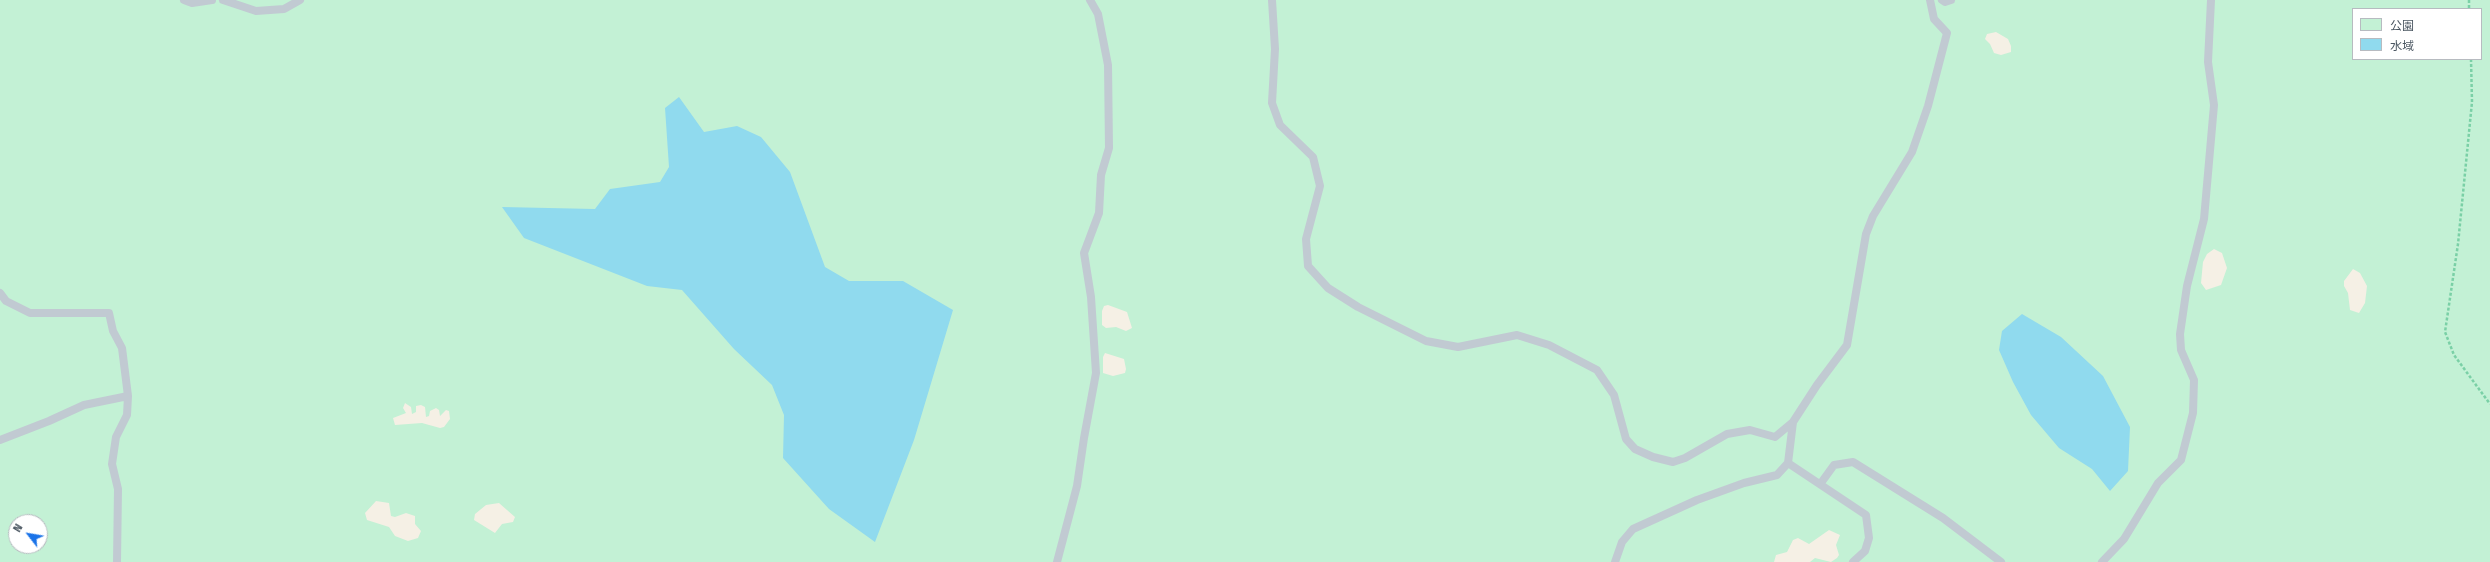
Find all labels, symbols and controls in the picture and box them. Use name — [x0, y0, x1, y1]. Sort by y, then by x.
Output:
legend — [2352, 8, 2482, 60]
text: 公園 — [2390, 19, 2414, 33]
text: 水域 — [2390, 39, 2414, 53]
north arrow — [8, 514, 48, 554]
text: N — [11, 522, 26, 535]

